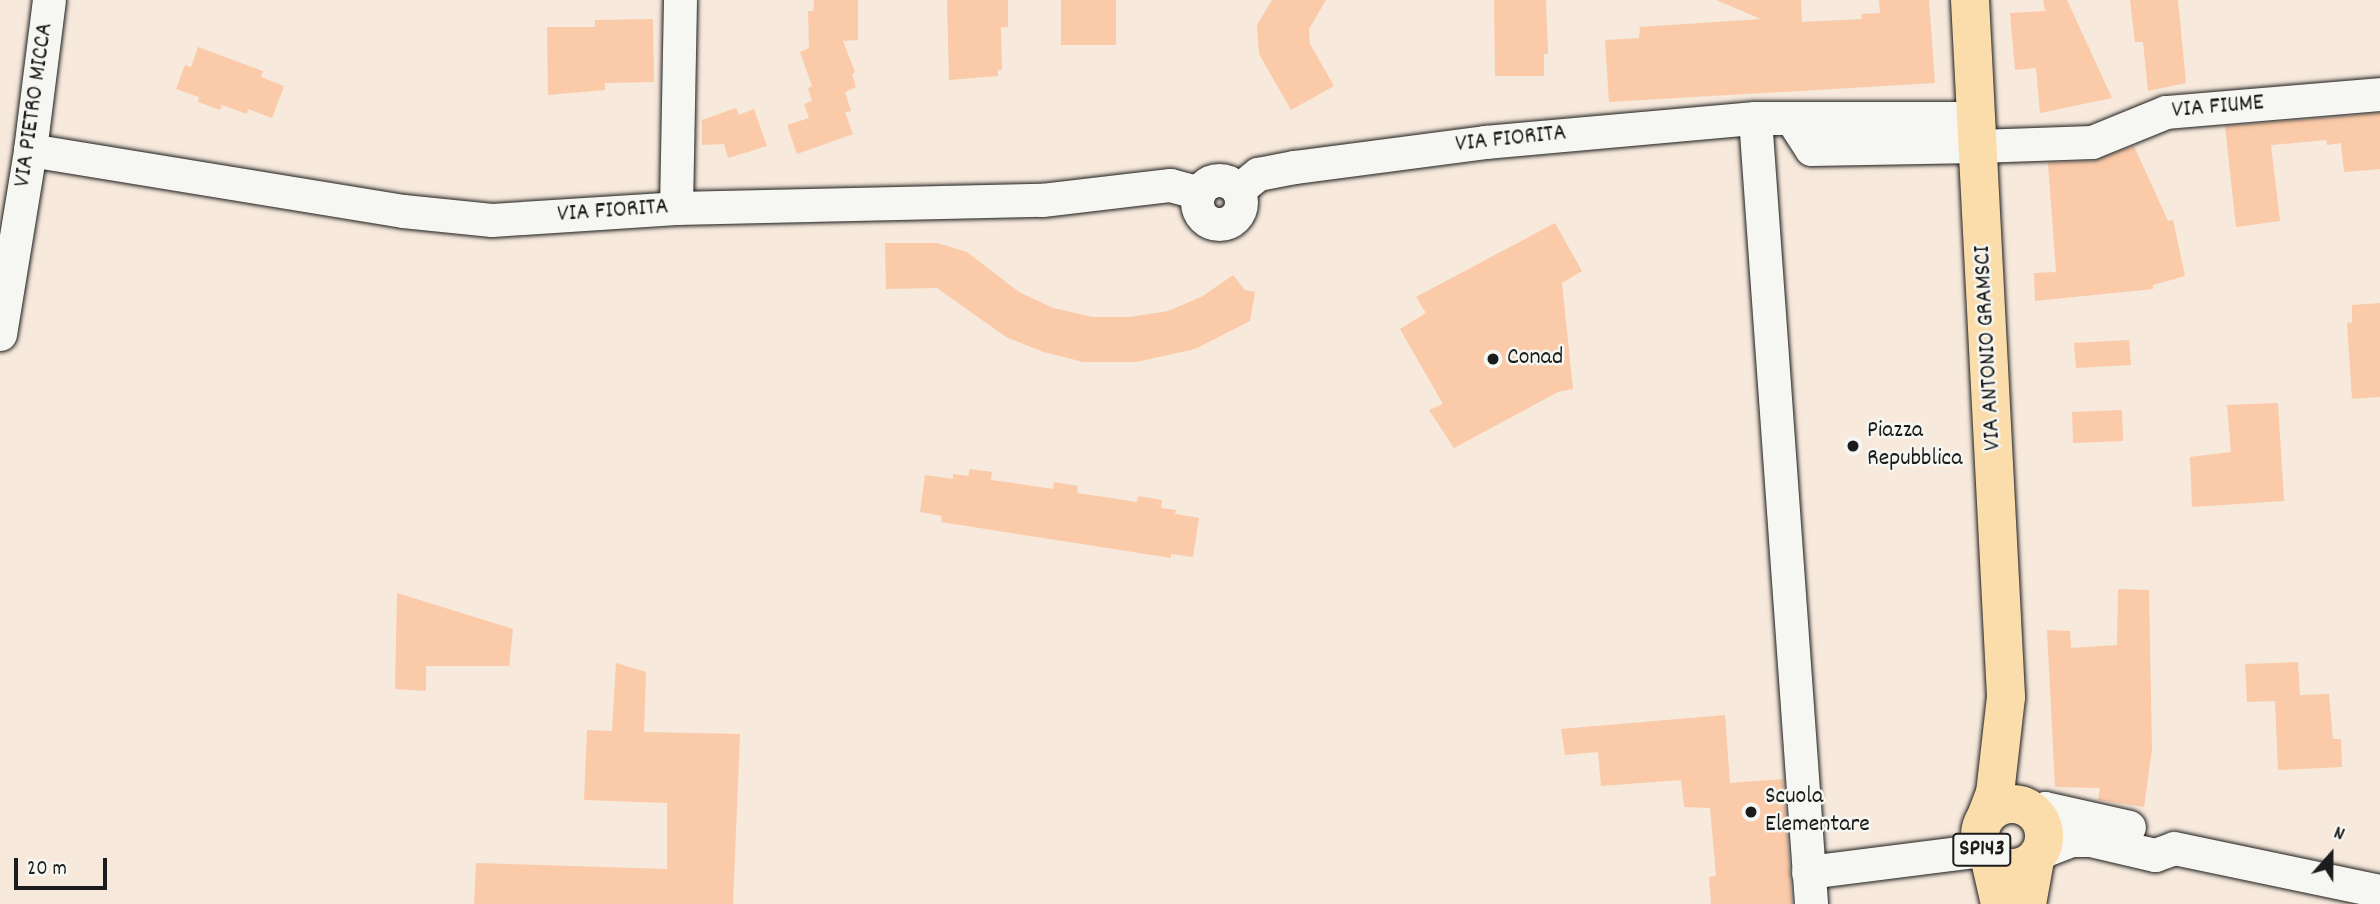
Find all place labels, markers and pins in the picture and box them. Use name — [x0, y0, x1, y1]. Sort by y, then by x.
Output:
place label: Conad — [1507, 345, 1563, 373]
marker: Conad — [1485, 351, 1501, 367]
place label: Piazza Repubblica — [1867, 418, 1962, 474]
marker: Piazza Repubblica — [1845, 438, 1861, 454]
place label: Scuola Elementare — [1765, 784, 1870, 840]
marker: Scuola Elementare — [1743, 804, 1759, 820]

